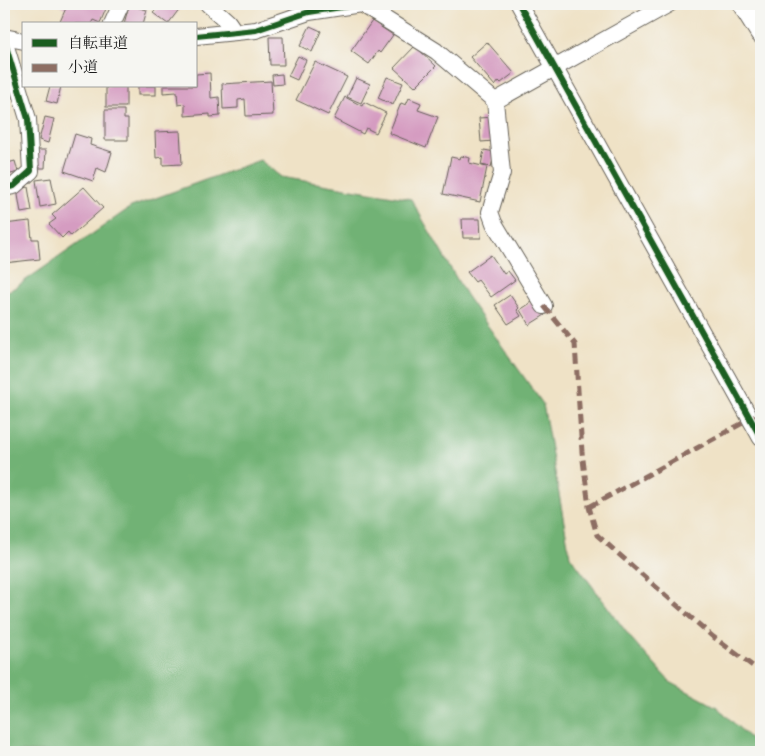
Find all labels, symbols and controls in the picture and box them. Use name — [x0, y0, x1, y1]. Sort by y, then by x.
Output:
legend — [22, 22, 198, 88]
text: 自転車道 — [68, 33, 128, 53]
text: 小道 — [68, 57, 98, 77]

